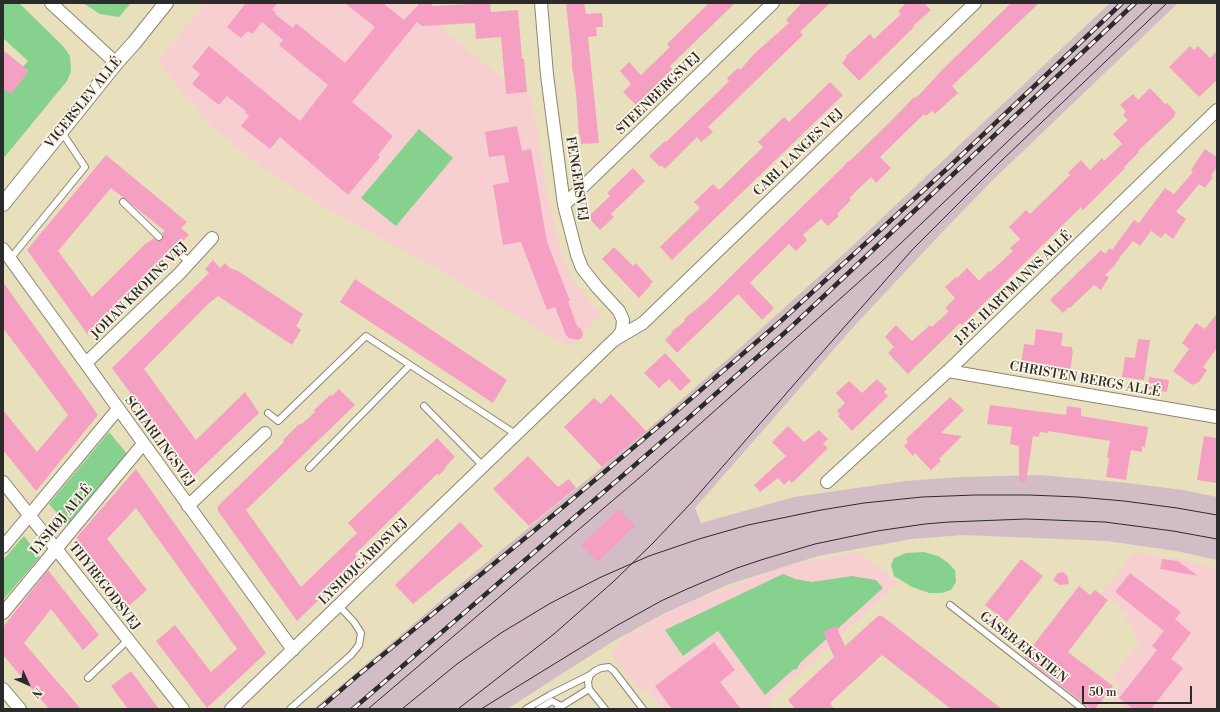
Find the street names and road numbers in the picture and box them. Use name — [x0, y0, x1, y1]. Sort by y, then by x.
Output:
street label: STEENBERGSVEJ — [613, 50, 705, 138]
street label: VIGERSLEV ALLÉ — [42, 54, 126, 152]
street label: CARL LANGES VEJ — [751, 106, 847, 200]
street label: FENGERSVEJ — [562, 135, 590, 223]
street label: J.P.E. HARTMANNS ALLÉ — [952, 228, 1076, 348]
street label: JOHAN KROHNS VEJ — [88, 239, 192, 343]
street label: CHRISTEN BERGS ALLÉ — [1008, 359, 1162, 401]
street label: SCHARLINGSVEJ — [121, 393, 197, 491]
street label: LYSHØJ ALLÉ — [28, 482, 96, 558]
street label: LYSHØJGÅRDSVEJ — [316, 515, 412, 609]
street label: THYREGODSVEJ — [65, 540, 143, 634]
street label: GÅSEBÆKSTIEN — [976, 609, 1070, 687]

